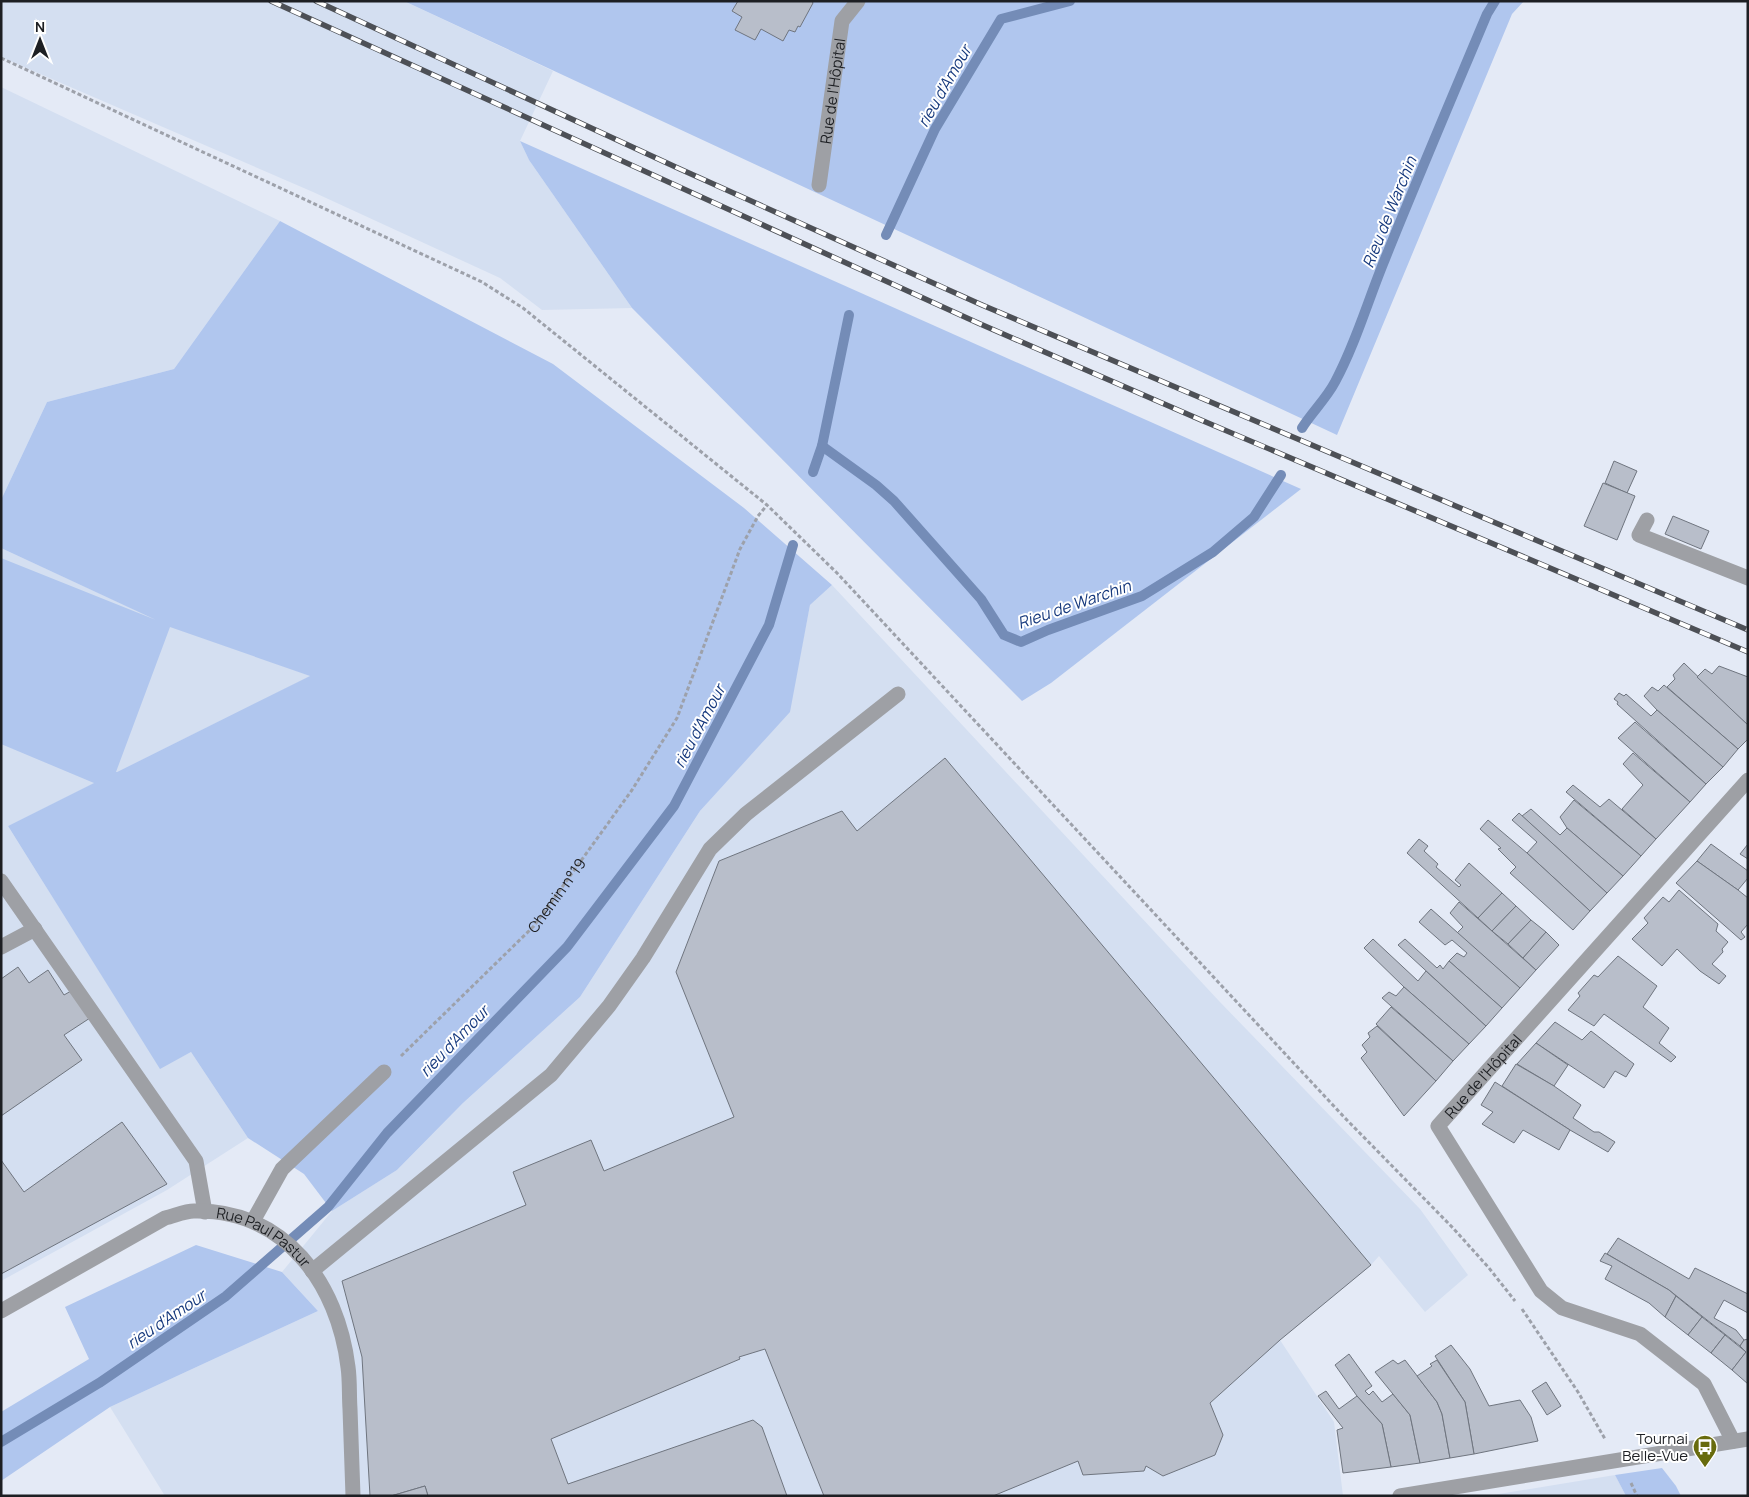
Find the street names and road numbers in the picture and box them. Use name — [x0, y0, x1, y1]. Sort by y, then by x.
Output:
street label: Rue de l'Hôpital — [814, 37, 850, 145]
street label: Chemin n°19 — [523, 854, 590, 937]
street label: Rue de l'Hôpital — [1439, 1029, 1526, 1123]
street label: Rue Paul Pastur — [215, 1202, 316, 1272]

